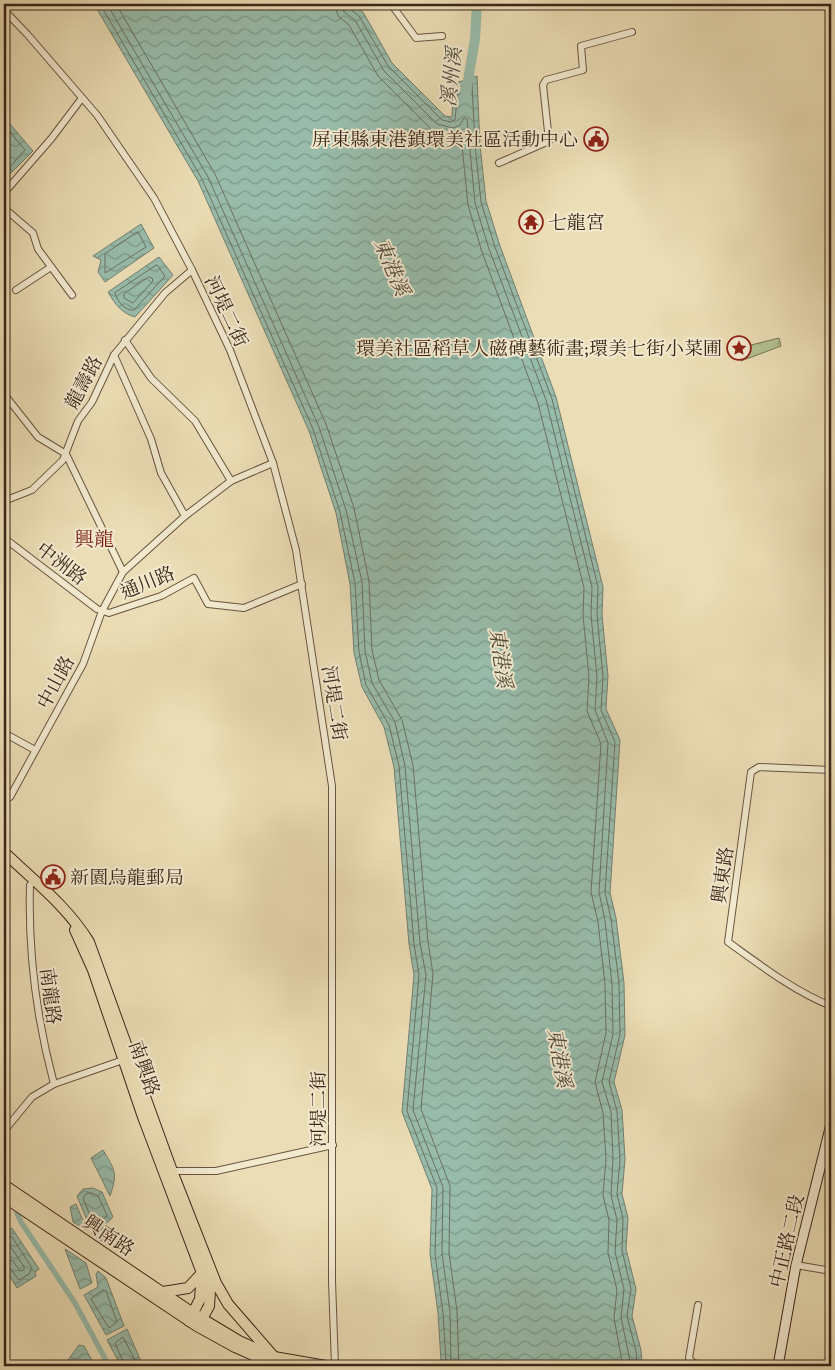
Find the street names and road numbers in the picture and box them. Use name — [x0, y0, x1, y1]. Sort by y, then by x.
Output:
street label: 河堤二街 — [196, 272, 253, 352]
street label: 龍壽路 — [60, 352, 111, 415]
street label: 中洲路 — [30, 537, 91, 593]
street label: 通川路 — [116, 561, 179, 608]
street label: 中山路 — [32, 652, 83, 715]
street label: 河堤二街 — [313, 664, 352, 743]
street label: 興東路 — [707, 845, 742, 905]
street label: 南龍路 — [32, 966, 65, 1026]
street label: 南興路 — [121, 1037, 165, 1100]
street label: 河堤二街 — [307, 1071, 334, 1147]
street label: 中正路二段 — [765, 1192, 812, 1291]
street label: 興南路 — [76, 1210, 139, 1264]

